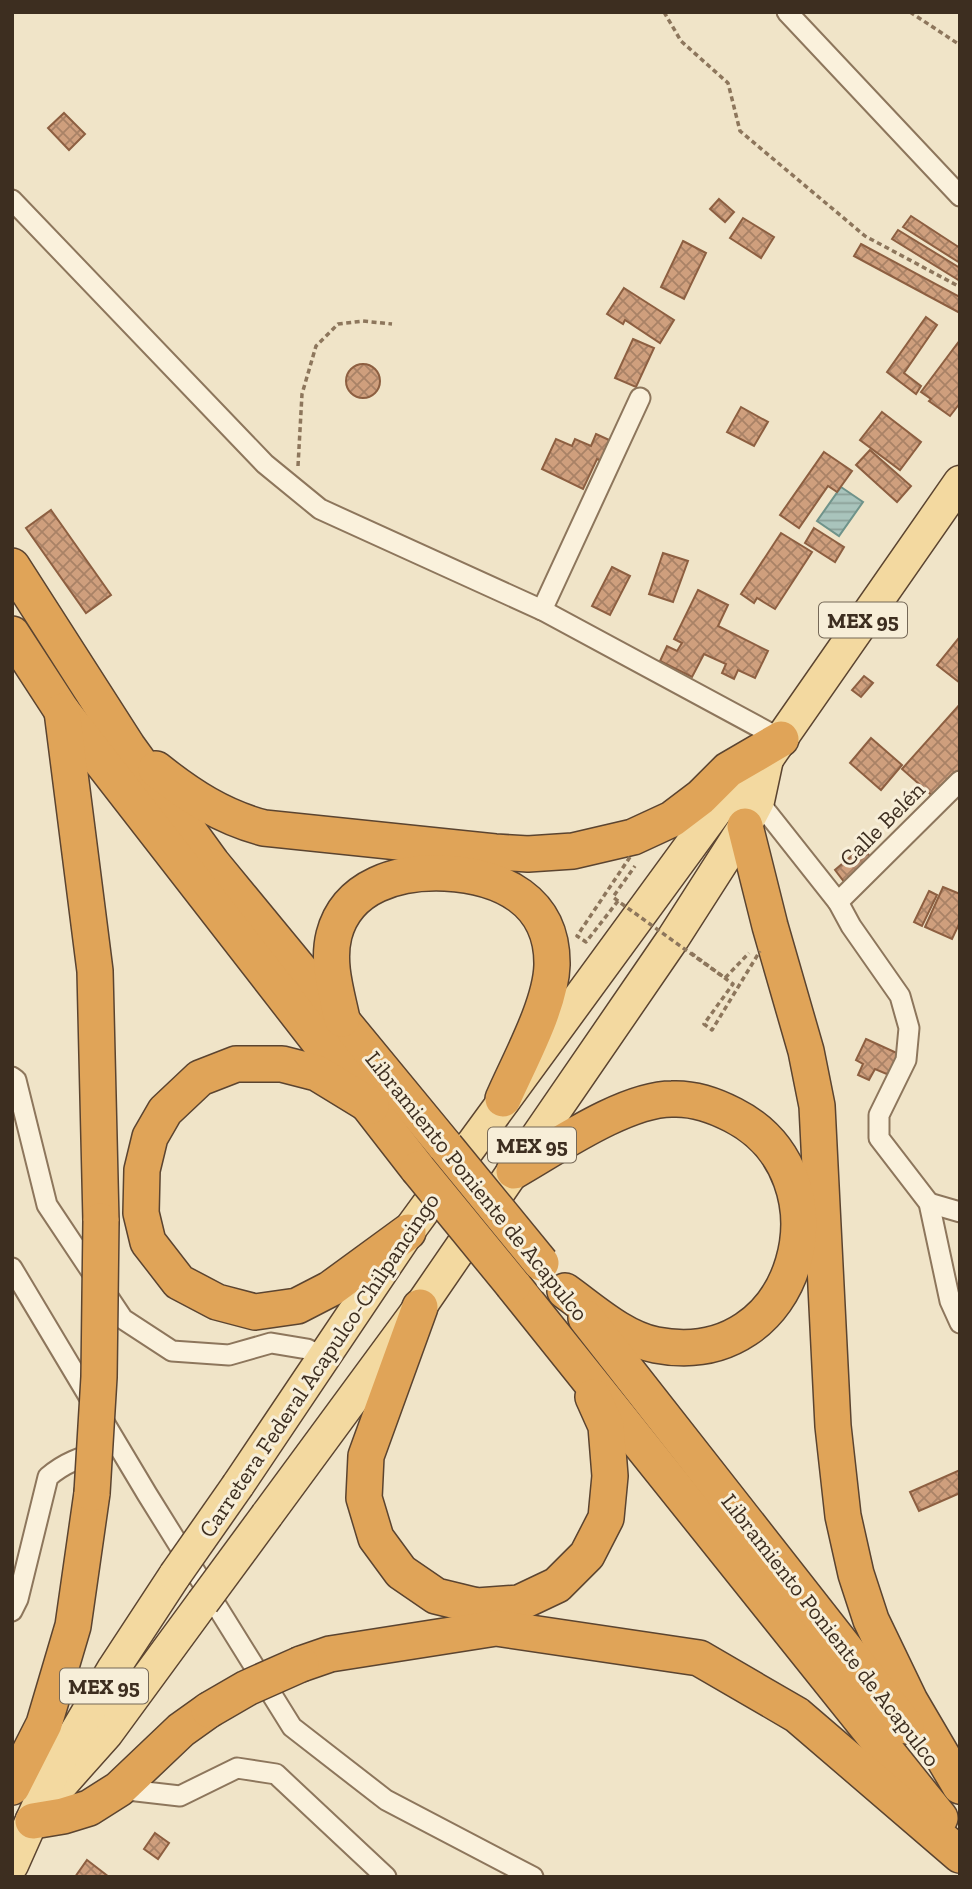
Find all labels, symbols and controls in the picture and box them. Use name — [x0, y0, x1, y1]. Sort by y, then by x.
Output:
road number: MEX 95 — [819, 602, 907, 638]
street label: Calle Belén — [834, 776, 930, 872]
street label: Libramiento Poniente de Acapulco — [359, 1045, 595, 1327]
road number: MEX 95 — [488, 1128, 576, 1162]
street label: Carretera Federal Acapulco-Chilpancingo — [193, 1187, 445, 1543]
street label: Libramiento Poniente de Acapulco — [716, 1488, 946, 1772]
road number: MEX 95 — [60, 1668, 148, 1704]

